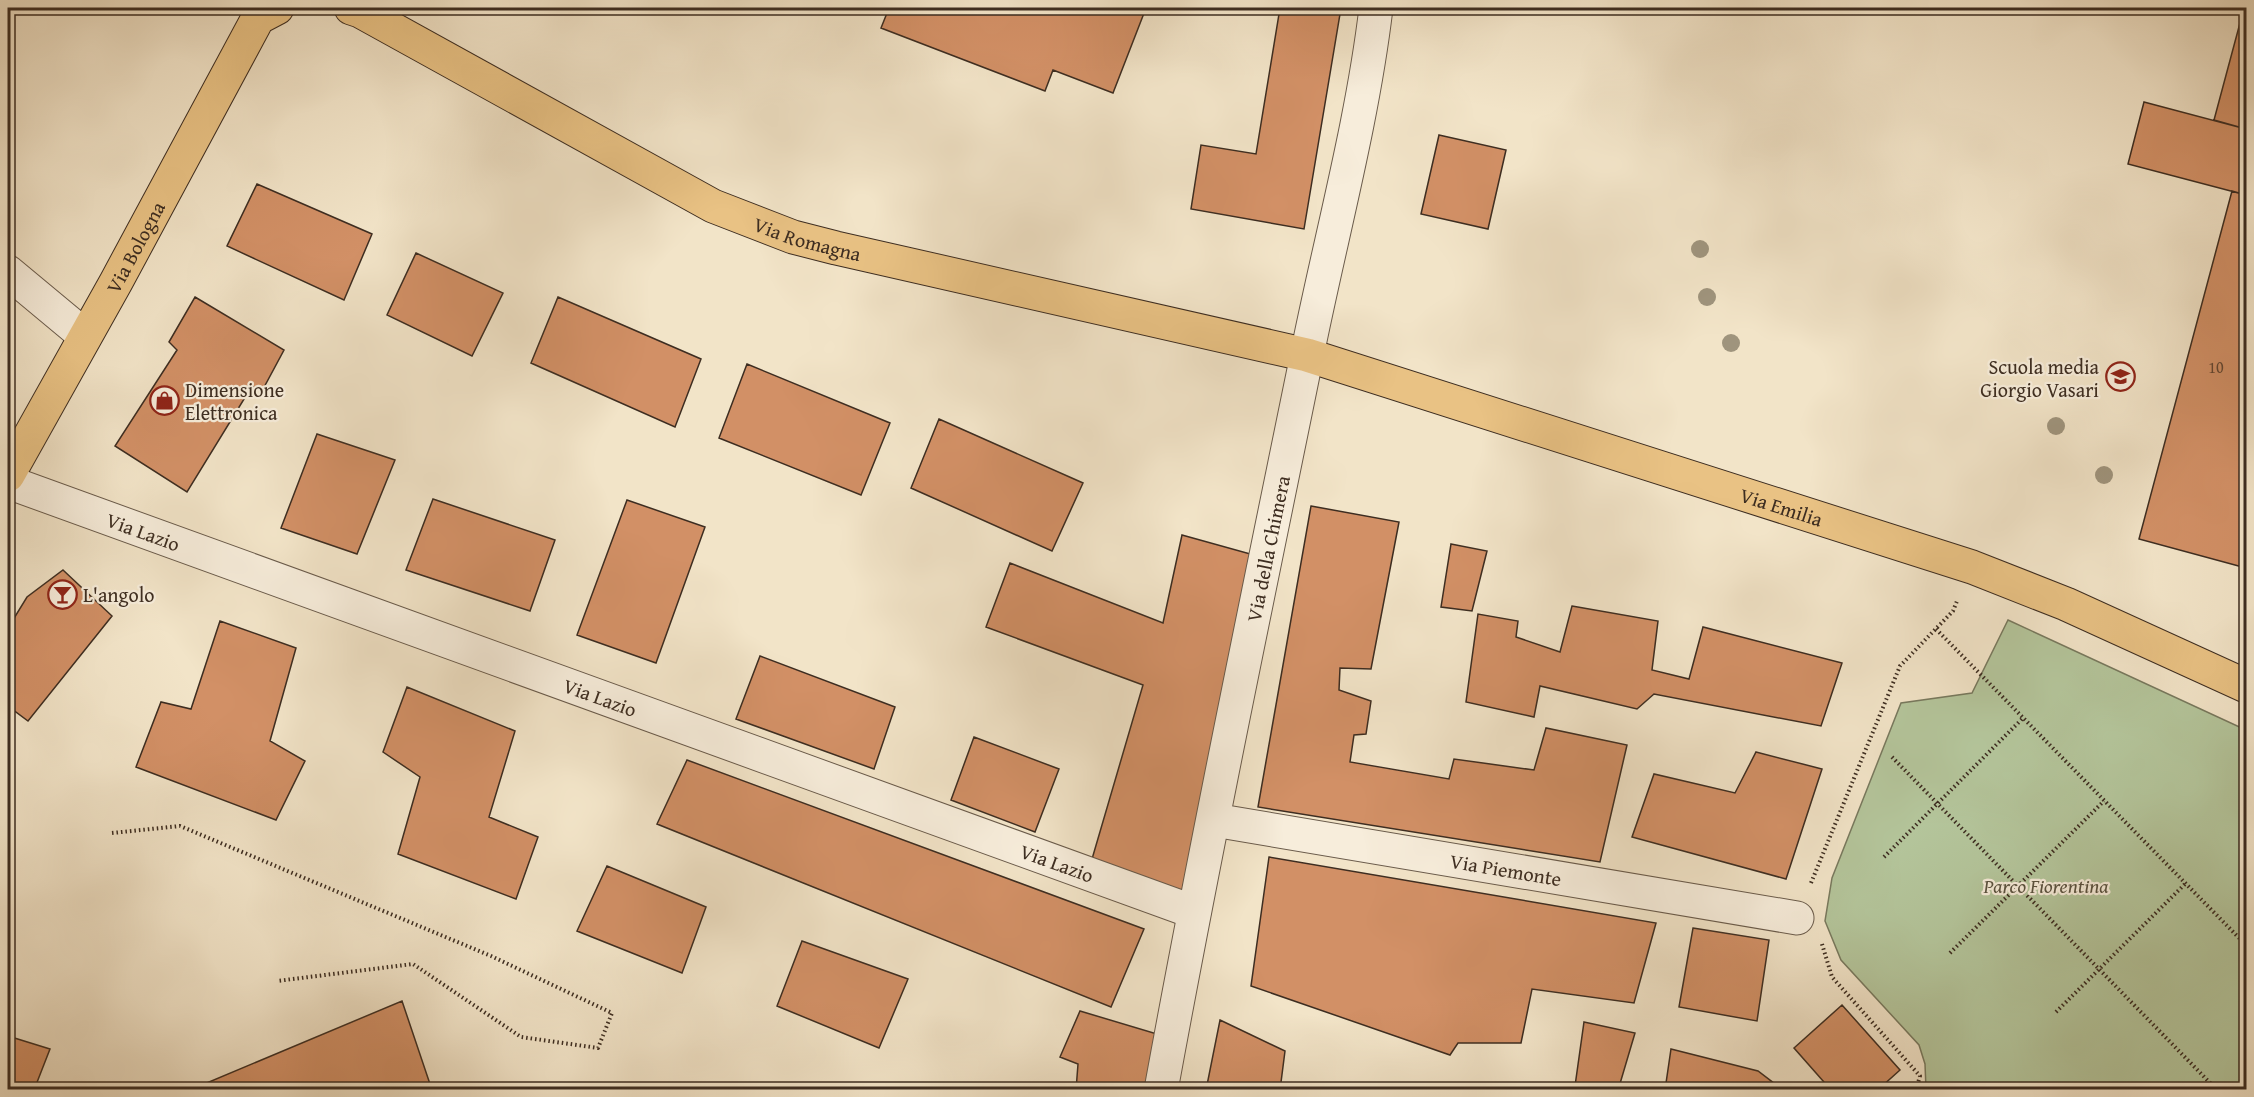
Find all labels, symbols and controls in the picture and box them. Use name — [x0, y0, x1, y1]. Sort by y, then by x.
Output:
street label: Via Bologna — [98, 195, 172, 298]
street label: Via Romagna — [750, 209, 865, 268]
place label: Scuola media Giorgio Vasari — [1980, 352, 2100, 404]
house number: 10 — [2208, 355, 2224, 379]
school or university icon: Scuola media Giorgio Vasari — [2104, 361, 2136, 393]
place label: Dimensione Elettronica — [185, 375, 284, 427]
shop icon: Dimensione Elettronica — [148, 385, 180, 417]
street label: Via della Chimera — [1238, 472, 1297, 624]
street label: Via Emilia — [1736, 479, 1827, 533]
street label: Via Lazio — [103, 504, 184, 558]
bar icon: L'angolo — [46, 578, 78, 610]
place label: L'angolo — [83, 580, 155, 609]
street label: Via Lazio — [559, 670, 641, 723]
street label: Via Lazio — [1016, 836, 1098, 889]
street label: Via Piemonte — [1448, 845, 1564, 893]
park label: Parco Fiorentina — [1982, 871, 2109, 900]

